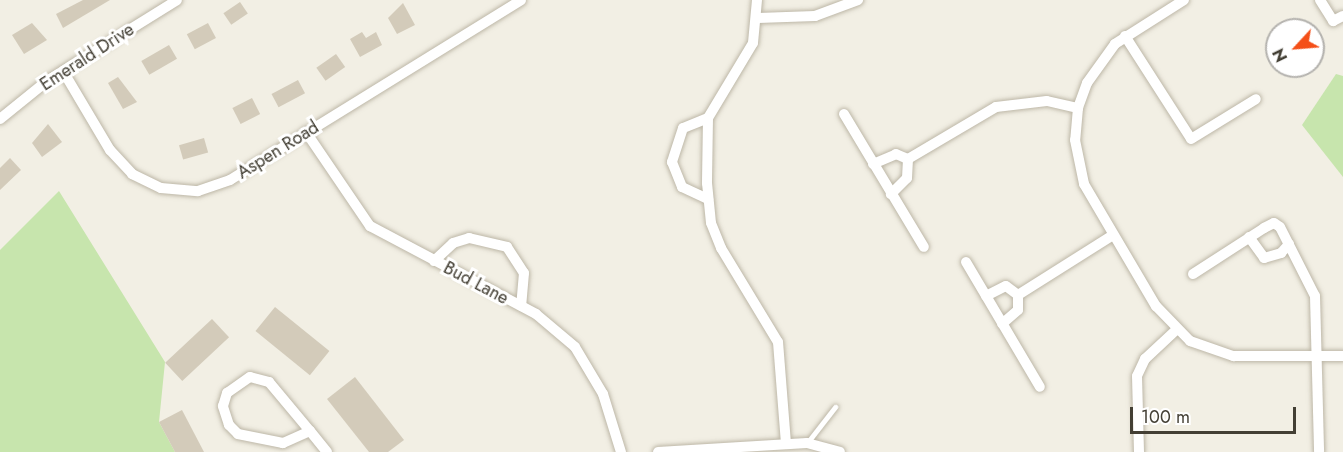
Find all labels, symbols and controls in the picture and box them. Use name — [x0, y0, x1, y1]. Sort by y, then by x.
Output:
north arrow — [1265, 18, 1325, 78]
street label: Emerald Drive — [36, 19, 138, 95]
text: N — [1267, 44, 1293, 66]
street label: Aspen Road — [233, 116, 323, 184]
street label: Bud Lane — [440, 257, 512, 309]
scale bar — [1133, 395, 1300, 433]
text: 100 m — [1141, 404, 1190, 430]

